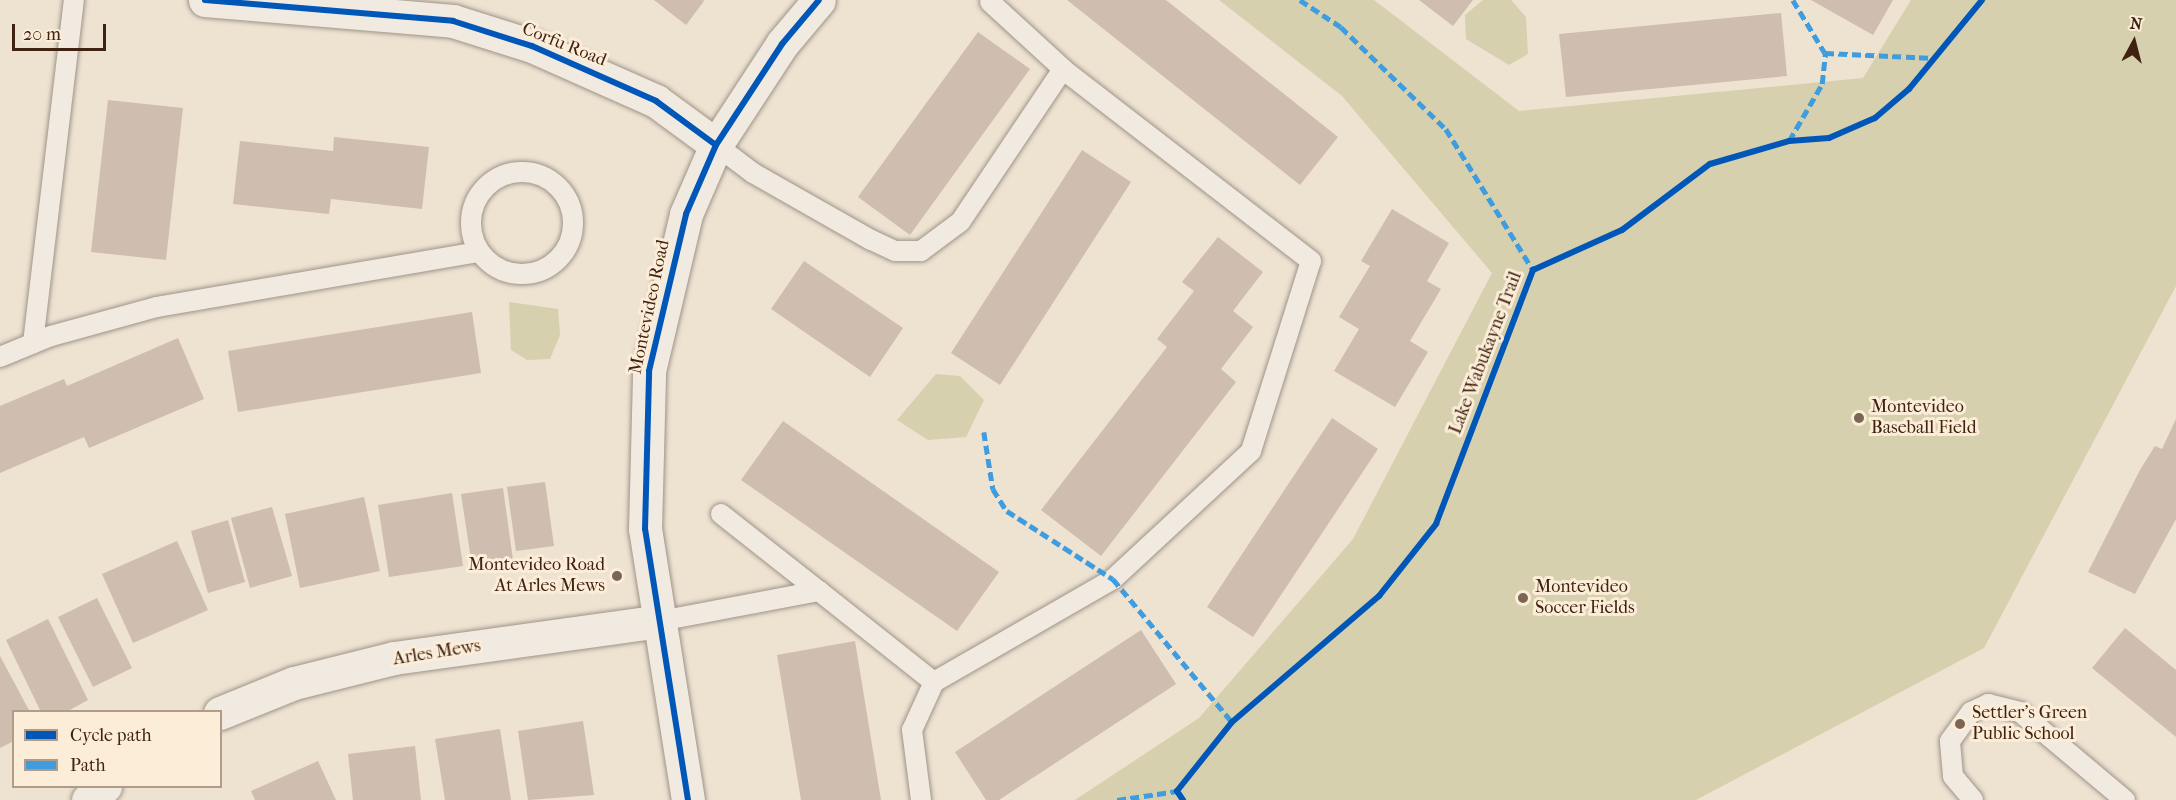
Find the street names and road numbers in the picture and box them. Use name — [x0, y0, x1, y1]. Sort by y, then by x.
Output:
street label: Corfu Road — [519, 18, 609, 72]
street label: Montevideo Road — [625, 238, 675, 376]
street label: Lake Wabukayne Trail — [1445, 269, 1527, 437]
street label: Arles Mews — [392, 635, 482, 671]

